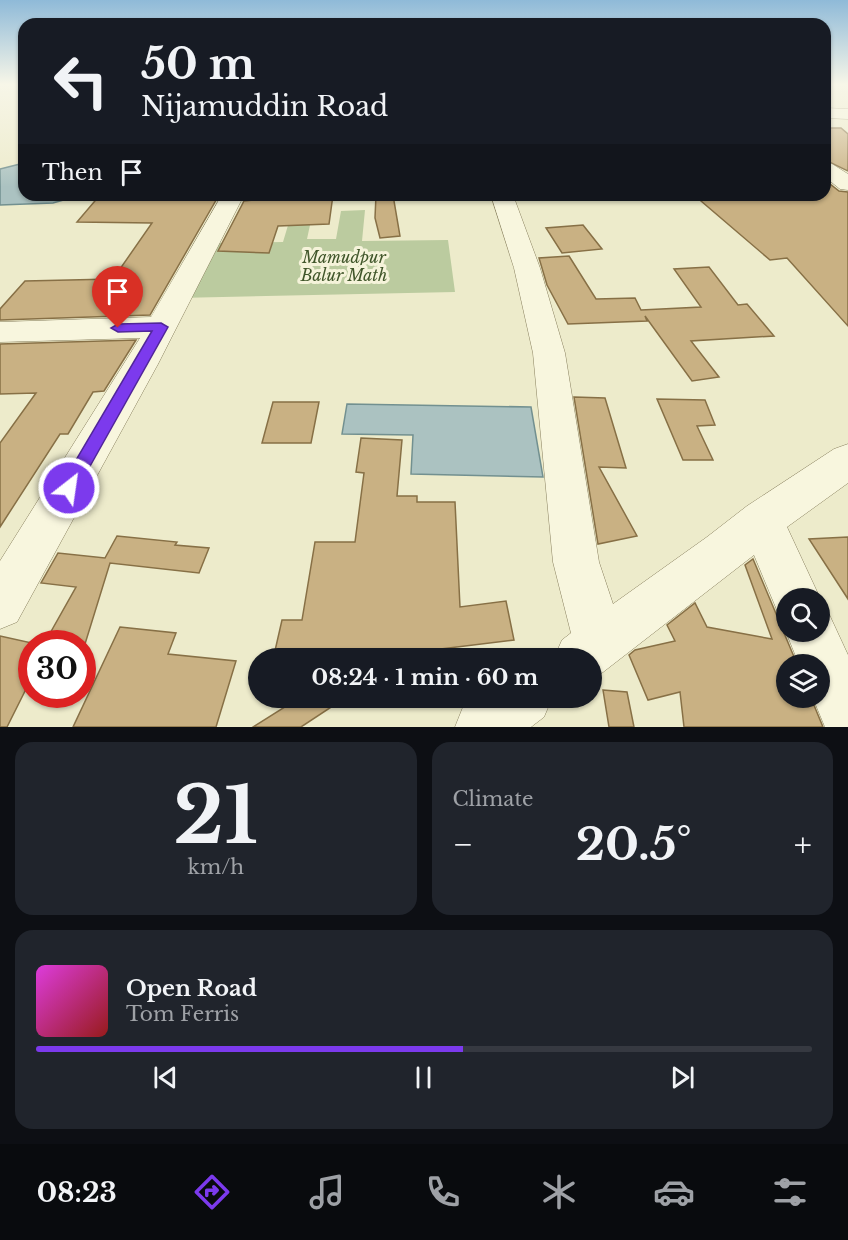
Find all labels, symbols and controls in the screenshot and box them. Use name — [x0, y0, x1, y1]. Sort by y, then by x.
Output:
text: 50 m — [141, 38, 255, 90]
icon: left — [42, 42, 120, 120]
text: Nijamuddin Road — [141, 90, 388, 123]
icon: arrive — [115, 156, 148, 189]
text: Then — [42, 159, 103, 186]
park label: Mamudpur Balur Math — [300, 247, 387, 285]
pin — [92, 266, 143, 328]
icon: arrive — [101, 275, 134, 308]
position arrow — [37, 456, 101, 520]
map controls — [776, 588, 830, 708]
button: search — [776, 588, 830, 642]
speed limit sign: 30 — [18, 630, 96, 708]
button: layers — [776, 654, 830, 708]
text: 08:24 · 1 min · 60 m — [312, 664, 538, 691]
text: 21 — [173, 767, 258, 864]
text: Climate — [453, 787, 533, 811]
text: 20.5° — [576, 816, 692, 872]
text: − — [453, 824, 473, 865]
text: + — [794, 824, 812, 865]
text: km/h — [187, 855, 244, 879]
text: Open Road — [126, 975, 257, 1002]
text: Tom Ferris — [126, 1002, 239, 1026]
icon: previous — [149, 1061, 182, 1094]
icon: pause — [407, 1061, 440, 1094]
icon: next — [666, 1061, 699, 1094]
icon: directions — [191, 1171, 233, 1213]
icon: music — [306, 1171, 348, 1213]
icon: phone — [422, 1171, 464, 1213]
icon: climate — [538, 1171, 580, 1213]
icon: car — [653, 1171, 695, 1213]
icon: filters — [769, 1171, 811, 1213]
text: 08:23 — [37, 1176, 117, 1209]

